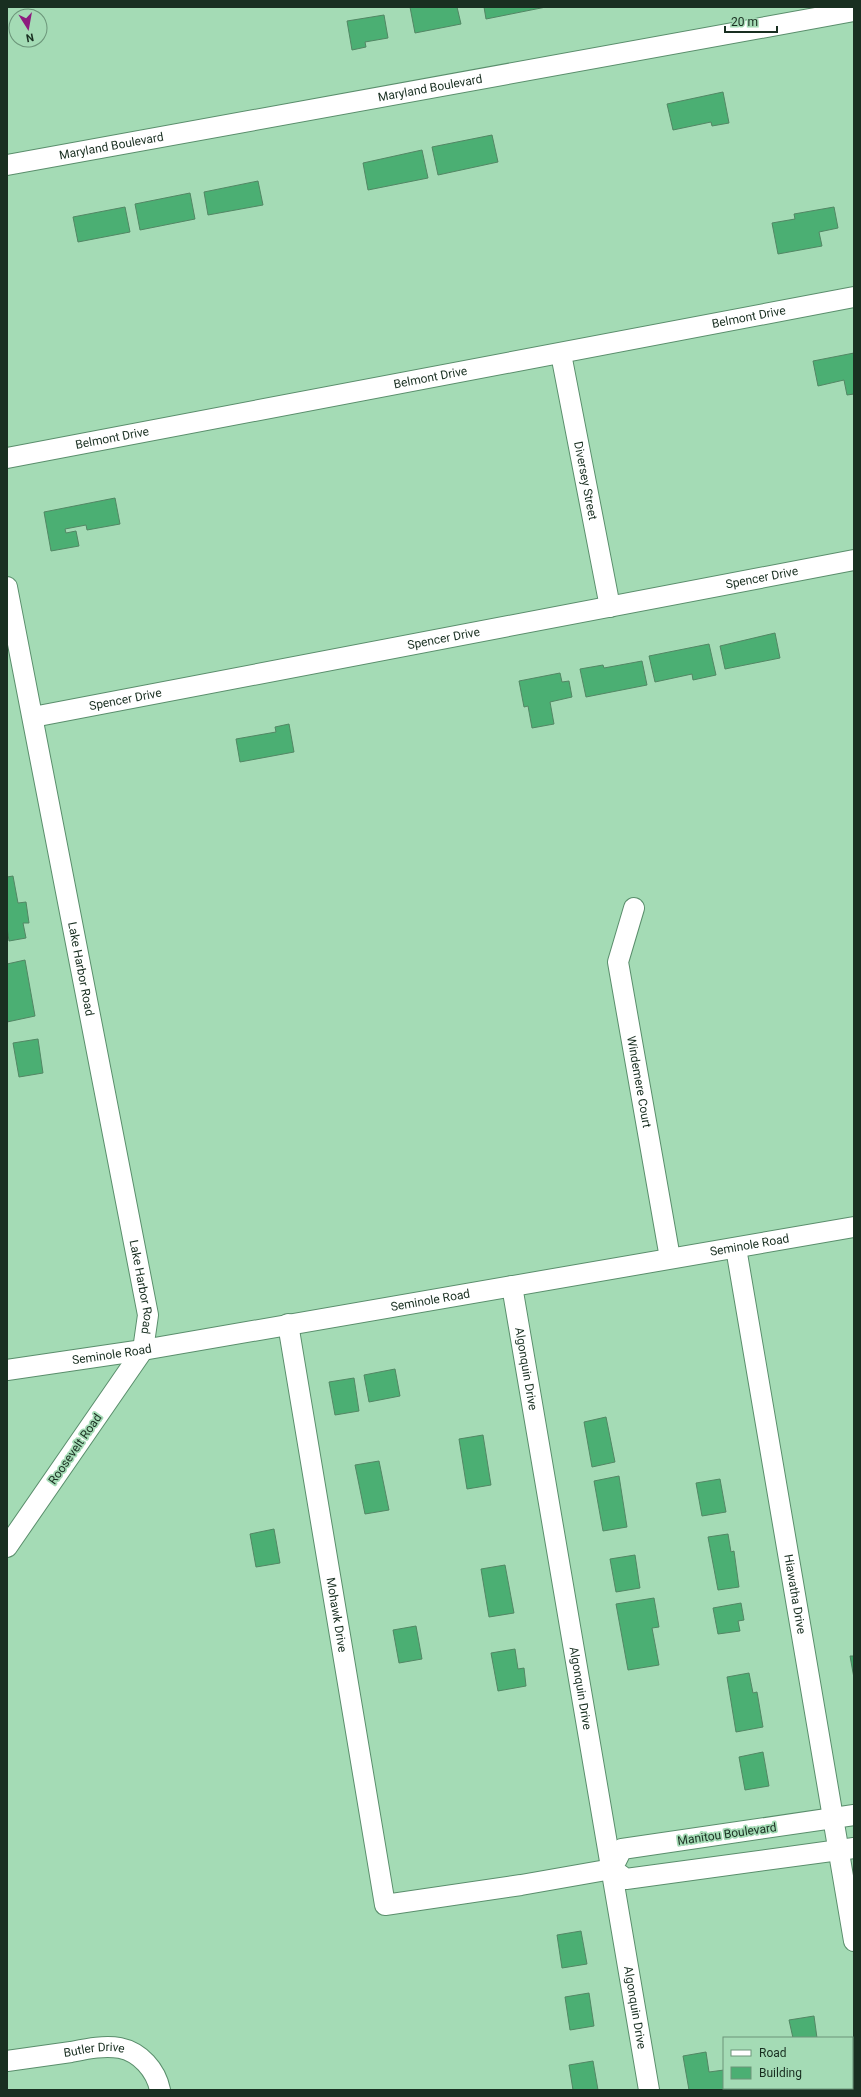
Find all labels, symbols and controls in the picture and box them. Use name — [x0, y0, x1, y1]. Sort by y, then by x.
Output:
north arrow — [8, 8, 48, 48]
scale bar — [725, 8, 777, 34]
text: 20 m — [731, 15, 758, 29]
text: N — [25, 30, 35, 44]
street label: Maryland Boulevard — [377, 72, 483, 104]
street label: Maryland Boulevard — [58, 130, 165, 162]
street label: Belmont Drive — [711, 303, 787, 331]
street label: Belmont Drive — [392, 364, 468, 391]
street label: Belmont Drive — [74, 424, 150, 452]
street label: Diversey Street — [571, 440, 600, 521]
street label: Spencer Drive — [724, 564, 799, 591]
street label: Spencer Drive — [406, 625, 481, 652]
street label: Spencer Drive — [88, 686, 163, 713]
street label: Lake Harbor Road — [65, 921, 97, 1017]
street label: Windemere Court — [624, 1035, 654, 1129]
street label: Seminole Road — [709, 1231, 790, 1259]
street label: Lake Harbor Road — [127, 1239, 155, 1335]
street label: Seminole Road — [390, 1287, 471, 1314]
street label: Algonquin Drive — [512, 1326, 540, 1411]
street label: Seminole Road — [71, 1342, 153, 1367]
street label: Roosevelt Road — [45, 1411, 105, 1487]
street label: Hiawatha Drive — [781, 1553, 809, 1635]
street label: Mohawk Drive — [323, 1577, 350, 1653]
street label: Algonquin Drive — [567, 1646, 594, 1731]
street label: Manitou Boulevard — [677, 1820, 777, 1848]
street label: Algonquin Drive — [621, 1965, 649, 2050]
legend — [723, 2037, 853, 2089]
street label: Butler Drive — [63, 2040, 126, 2060]
text: Road — [759, 2046, 787, 2060]
text: Building — [759, 2066, 802, 2080]

